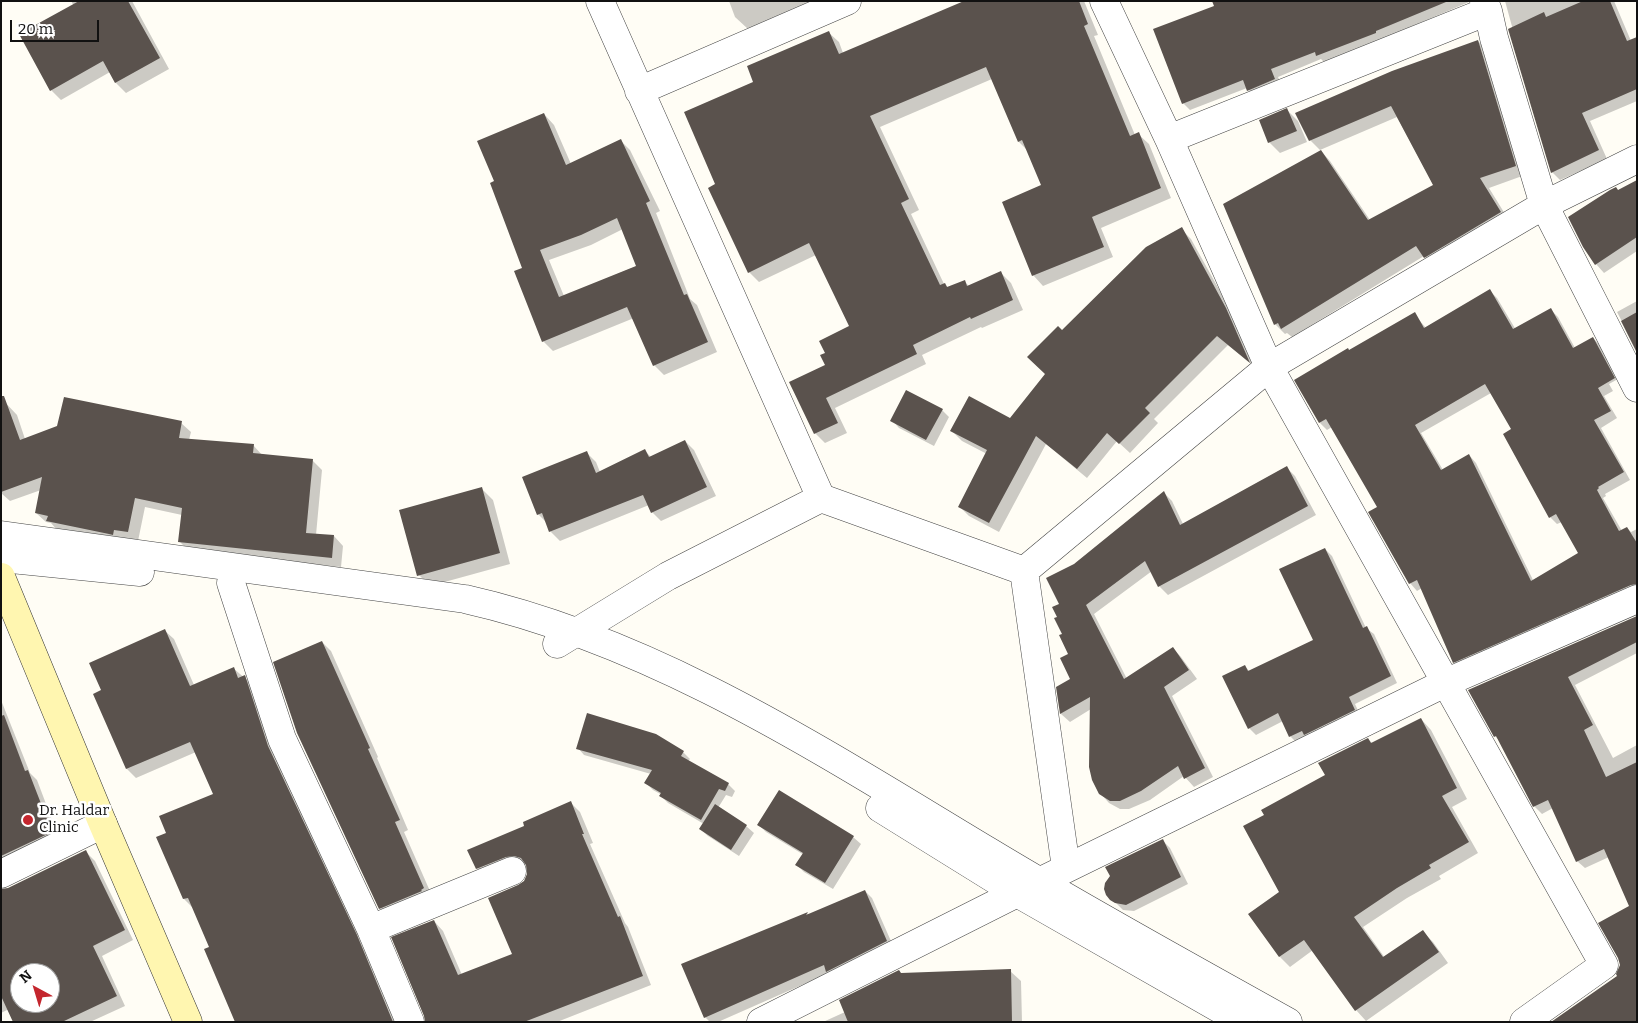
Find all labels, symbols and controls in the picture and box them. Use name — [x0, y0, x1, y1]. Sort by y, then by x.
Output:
scale bar — [12, 10, 101, 42]
text: 20 m — [18, 20, 53, 38]
place label: Dr. Haldar Clinic — [39, 802, 109, 837]
marker: Dr. Haldar Clinic — [21, 813, 35, 827]
north arrow — [10, 963, 60, 1013]
text: N — [16, 967, 35, 987]

